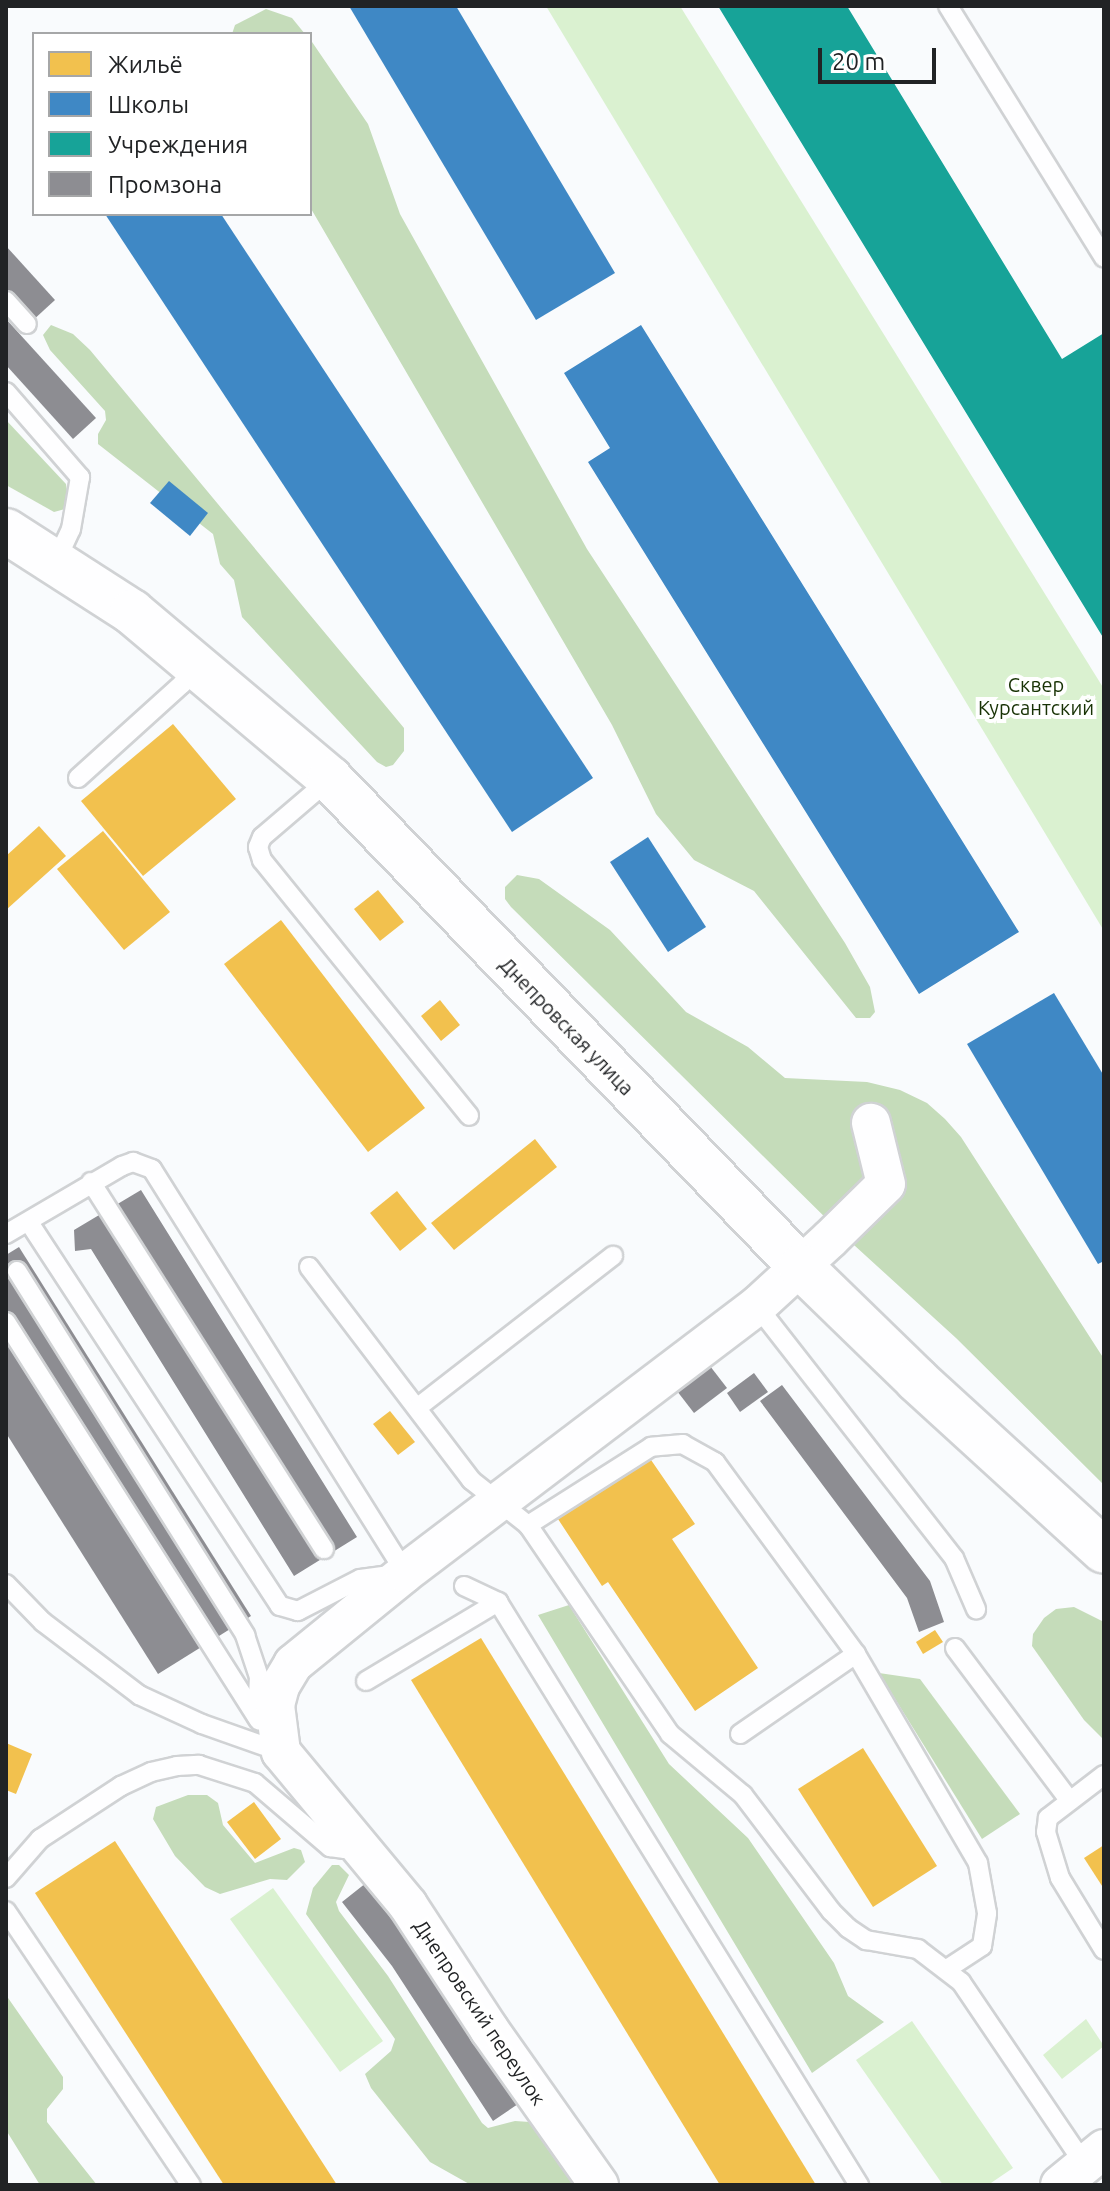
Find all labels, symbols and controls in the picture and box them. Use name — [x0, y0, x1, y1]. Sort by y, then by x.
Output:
legend — [32, 32, 312, 216]
scale bar — [822, 32, 940, 82]
text: 20 m — [832, 48, 885, 75]
text: Жильё — [108, 51, 183, 78]
text: Школы — [108, 91, 189, 118]
text: Учреждения — [108, 131, 248, 158]
text: Промзона — [108, 171, 222, 198]
park label: Сквер Курсантский — [978, 673, 1094, 720]
street label: Днепровская улица — [495, 952, 639, 1100]
street label: Днепровский переулок — [409, 1915, 551, 2109]

